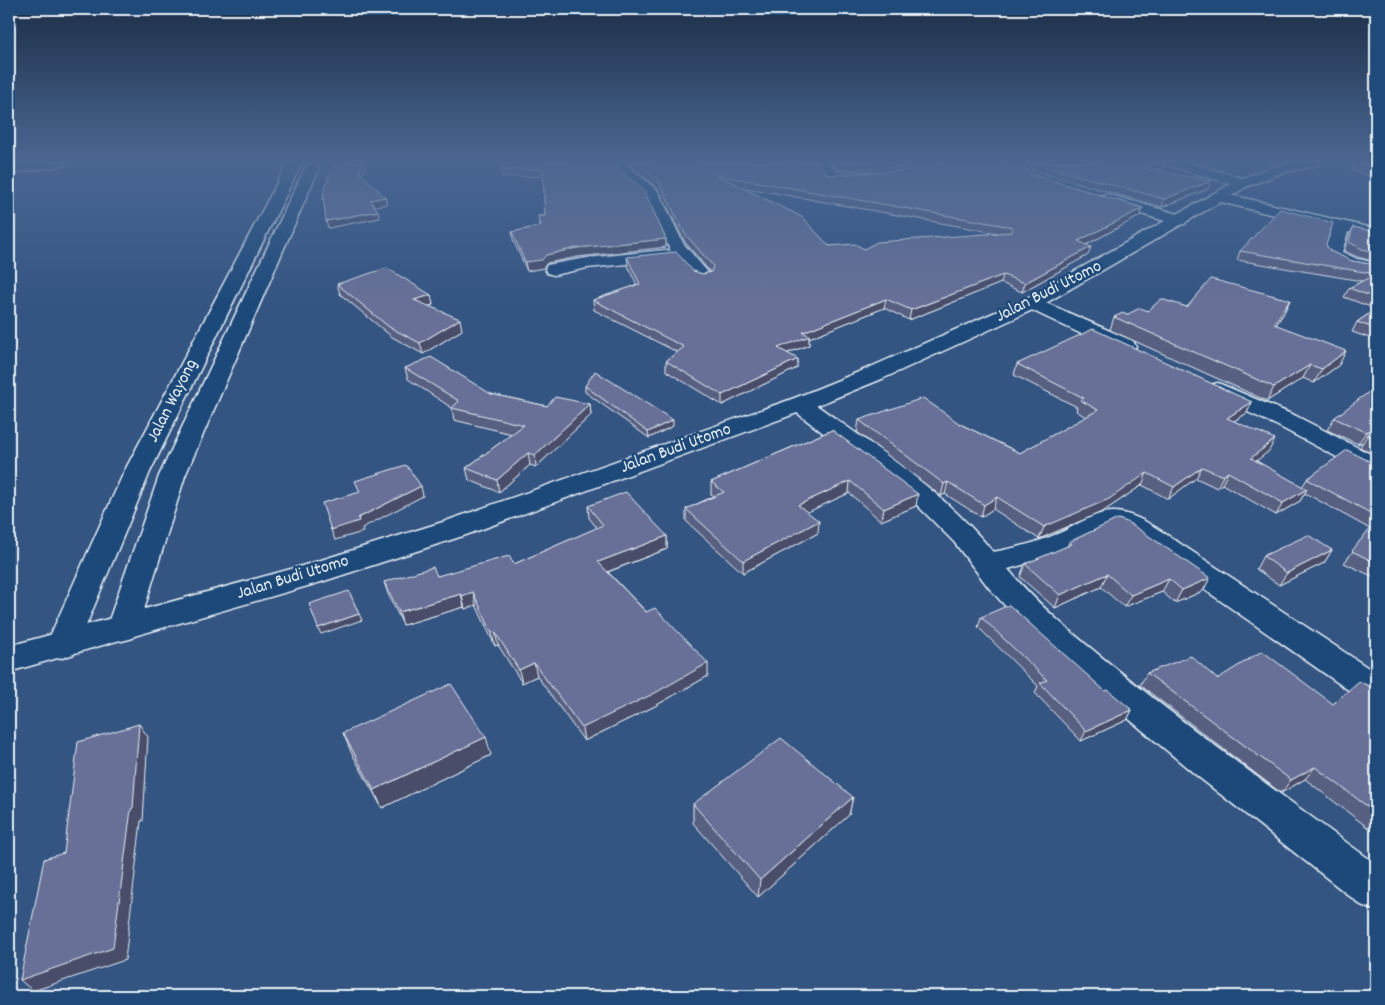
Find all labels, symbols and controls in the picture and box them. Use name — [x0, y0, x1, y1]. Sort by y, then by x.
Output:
street label: Jalan Budi Utomo — [992, 255, 1106, 329]
street label: Jalan Wayong — [141, 355, 205, 447]
street label: Jalan Budi Utomo — [617, 417, 735, 481]
street label: Jalan Budi Utomo — [234, 549, 352, 607]

